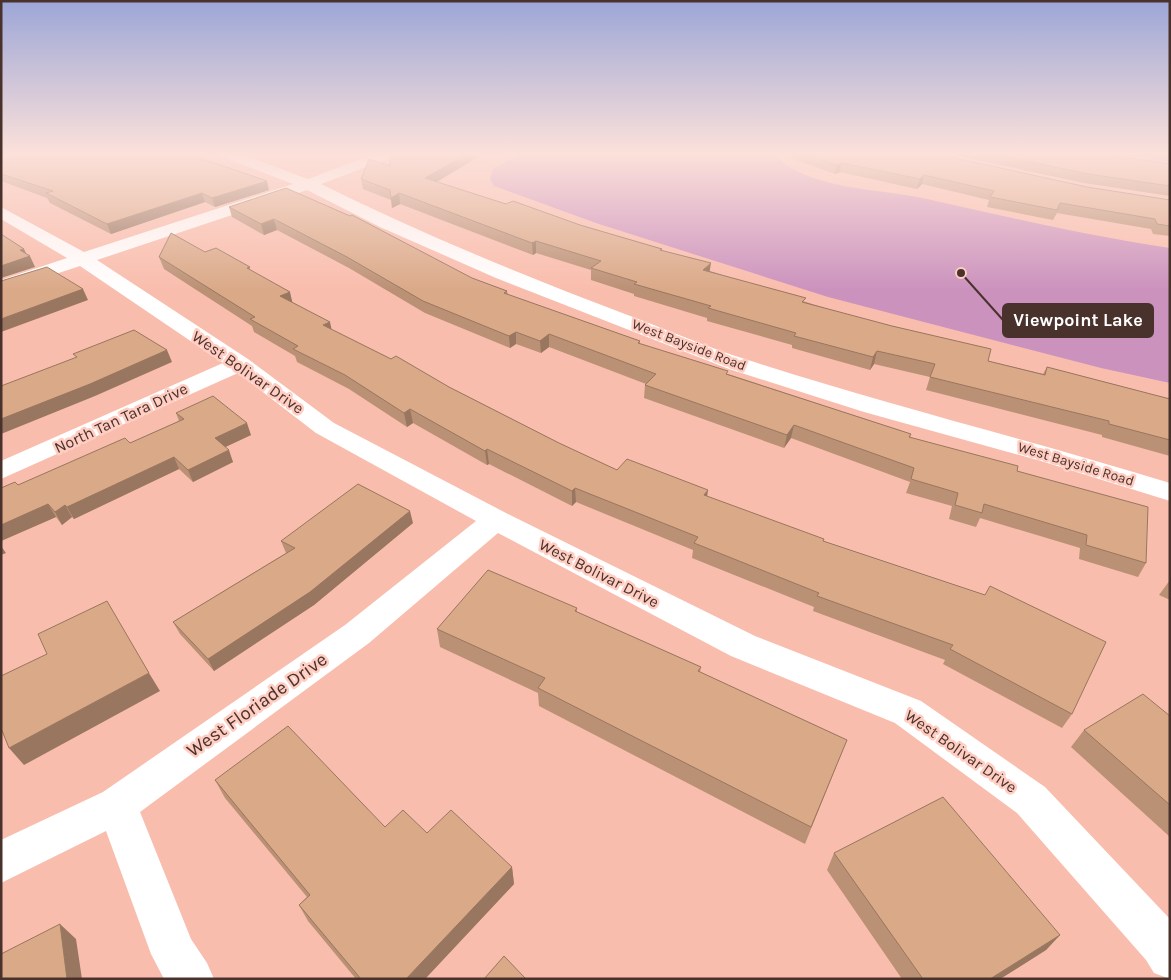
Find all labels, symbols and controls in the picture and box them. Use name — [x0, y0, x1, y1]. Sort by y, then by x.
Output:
callout: Viewpoint Lake — [1003, 304, 1153, 337]
text: Viewpoint Lake — [1013, 309, 1143, 331]
street label: West Bayside Road — [630, 315, 748, 375]
street label: West Bolivar Drive — [188, 326, 308, 418]
street label: North Tan Tara Drive — [51, 379, 191, 457]
street label: West Bayside Road — [1016, 438, 1136, 490]
street label: West Bolivar Drive — [536, 535, 662, 611]
street label: West Floriade Drive — [183, 648, 331, 762]
street label: West Bolivar Drive — [901, 705, 1021, 797]

